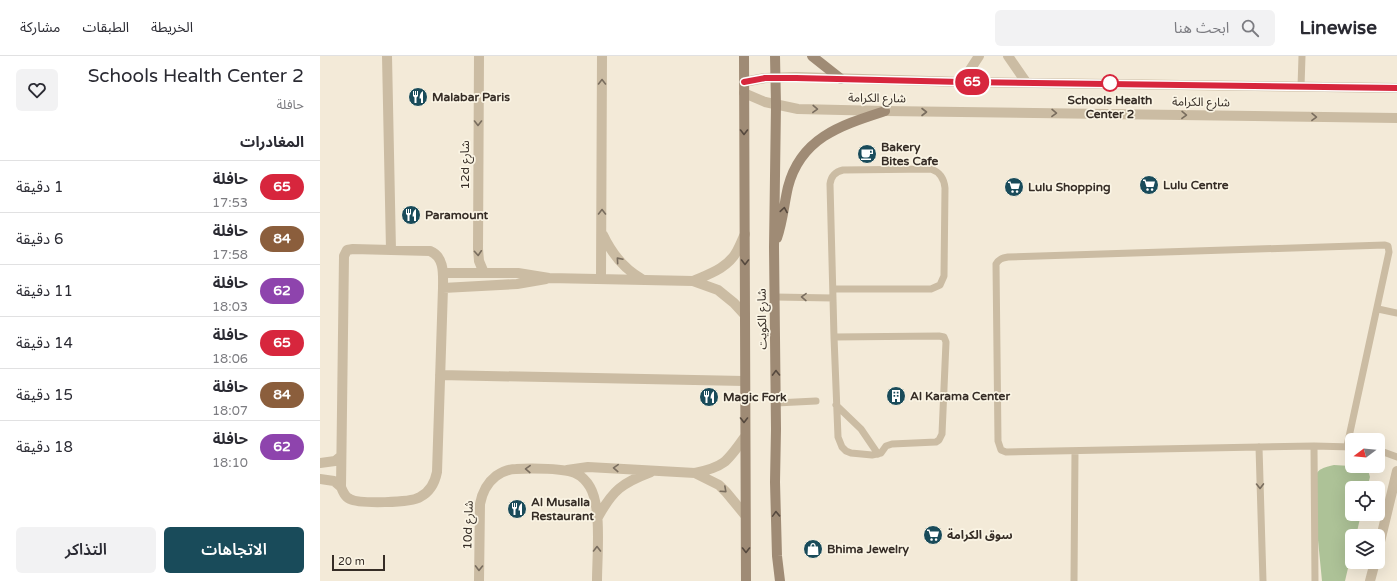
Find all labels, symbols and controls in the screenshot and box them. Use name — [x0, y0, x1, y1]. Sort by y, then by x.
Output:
search box — [995, 10, 1275, 46]
icon: search — [1239, 17, 1261, 39]
text: Linewise — [1299, 17, 1377, 39]
text: مشاركة — [20, 19, 60, 36]
text: الطبقات — [82, 19, 129, 36]
text: الخريطة — [151, 19, 193, 36]
text: ابحث هنا — [1174, 19, 1229, 37]
text: Schools Health Center 2 — [88, 65, 304, 87]
button: heart — [16, 69, 58, 111]
line badge: 65 — [954, 69, 990, 95]
text: 65 — [963, 73, 981, 90]
marker: Schools Health Center 2 — [1101, 74, 1119, 92]
one-way arrow — [598, 79, 606, 85]
restaurant icon: Malabar Paris — [407, 86, 429, 108]
place label: Malabar Paris — [432, 90, 510, 104]
street label: شارع الكرامة — [848, 90, 906, 108]
place label: Schools Health Center 2 — [1068, 93, 1152, 121]
street label: شارع الكرامة — [1172, 94, 1230, 112]
text: حافلة — [277, 97, 304, 113]
one-way arrow — [812, 105, 818, 113]
one-way arrow — [921, 108, 927, 116]
one-way arrow — [1051, 109, 1057, 117]
one-way arrow — [1181, 110, 1187, 119]
one-way arrow — [1311, 112, 1317, 121]
one-way arrow — [474, 120, 483, 126]
one-way arrow — [740, 129, 748, 135]
text: المغادرات — [240, 133, 304, 151]
street label: 12d شارع — [458, 140, 474, 190]
place label: Bakery Bites Cafe — [881, 140, 939, 168]
cafe icon: Bakery Bites Cafe — [856, 143, 878, 165]
text: حافلة — [213, 170, 248, 188]
supermarket icon: Lulu Centre — [1138, 174, 1160, 196]
supermarket icon: Lulu Shopping — [1003, 176, 1025, 198]
text: 1 دقيقة — [16, 178, 64, 196]
text: 65 — [273, 178, 291, 195]
place label: Lulu Centre — [1163, 178, 1229, 192]
place label: Lulu Shopping — [1028, 180, 1111, 195]
text: 17:53 — [212, 195, 248, 211]
restaurant icon: Paramount — [400, 204, 422, 226]
one-way arrow — [779, 207, 788, 213]
place label: Paramount — [425, 208, 489, 222]
one-way arrow — [598, 209, 606, 215]
text: حافلة — [213, 222, 248, 240]
text: 6 دقيقة — [16, 230, 64, 248]
text: 84 — [273, 230, 291, 247]
text: 17:58 — [212, 247, 248, 263]
one-way arrow — [474, 250, 483, 256]
one-way arrow — [616, 258, 623, 265]
one-way arrow — [741, 259, 749, 265]
text: حافلة — [213, 274, 248, 292]
text: 11 دقيقة — [16, 282, 73, 300]
text: 62 — [273, 282, 291, 299]
street label: شارع الكويت — [754, 288, 772, 350]
one-way arrow — [801, 293, 807, 301]
text: 18:03 — [212, 299, 248, 315]
text: حافلة — [213, 326, 248, 344]
text: 14 دقيقة — [16, 334, 73, 352]
text: 65 — [273, 334, 291, 351]
text: 18:06 — [212, 351, 248, 367]
one-way arrow — [771, 370, 780, 376]
text: حافلة — [213, 378, 248, 396]
building icon: Al Karama Center — [885, 385, 907, 407]
text: 15 دقيقة — [16, 386, 73, 404]
text: 84 — [273, 386, 291, 403]
restaurant icon: Magic Fork — [698, 386, 720, 408]
place label: Al Karama Center — [910, 389, 1010, 403]
place label: Magic Fork — [723, 390, 787, 405]
text: 18:07 — [212, 403, 248, 419]
one-way arrow — [740, 417, 748, 423]
text: حافلة — [213, 430, 248, 448]
north arrow — [1345, 433, 1385, 473]
map controls — [1345, 433, 1385, 569]
text: 18 دقيقة — [16, 438, 73, 456]
text: 62 — [273, 438, 291, 455]
text: 18:10 — [212, 455, 248, 471]
one-way arrow — [613, 464, 619, 473]
one-way arrow — [525, 465, 531, 473]
button: locate — [1345, 481, 1385, 521]
one-way arrow — [1256, 483, 1265, 489]
one-way arrow — [719, 485, 726, 492]
place label: Al Musalla Restaurant — [531, 495, 594, 523]
restaurant icon: Al Musalla Restaurant — [506, 498, 528, 520]
street label: 10d شارع — [460, 500, 478, 550]
one-way arrow — [772, 511, 780, 517]
supermarket icon: سوق الكرامة — [922, 524, 944, 546]
button: التذاكر — [16, 527, 156, 573]
button: الاتجاهات — [164, 527, 304, 573]
place label: سوق الكرامة — [947, 528, 1013, 542]
button: layers — [1345, 529, 1385, 569]
shop icon: Bhima Jewelry — [802, 538, 824, 560]
place label: Bhima Jewelry — [827, 542, 910, 557]
one-way arrow — [593, 546, 602, 552]
one-way arrow — [741, 547, 750, 553]
scale bar — [332, 553, 385, 572]
text: 20 m — [338, 555, 365, 568]
one-way arrow — [475, 565, 483, 571]

